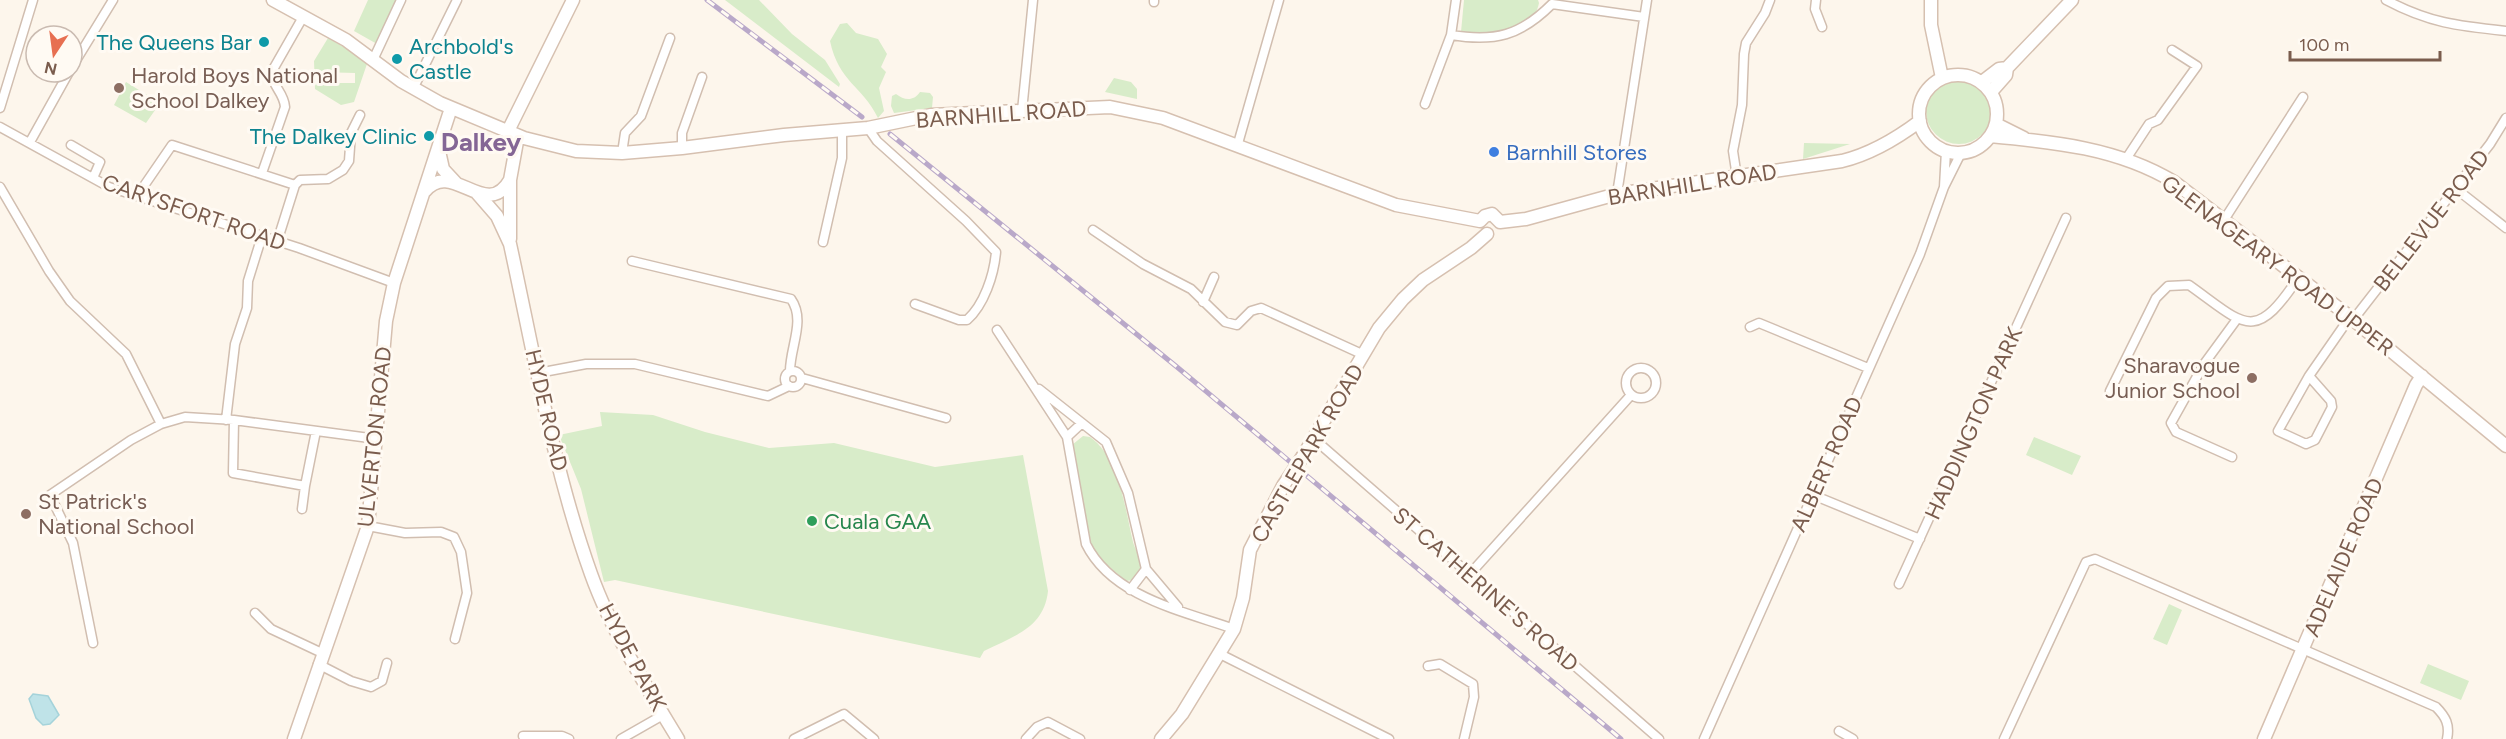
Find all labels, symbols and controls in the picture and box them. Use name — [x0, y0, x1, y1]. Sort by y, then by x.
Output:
north arrow — [24, 24, 84, 84]
scale bar — [2290, 24, 2440, 62]
place label: The Queens Bar — [97, 29, 253, 56]
place label: Archbold's Castle — [409, 33, 514, 85]
text: 100 m — [2299, 34, 2349, 56]
marker: The Queens Bar — [257, 35, 271, 49]
marker: Archbold's Castle — [390, 52, 404, 66]
text: N — [43, 57, 59, 79]
place label: Harold Boys National School Dalkey — [131, 62, 338, 114]
marker: Harold Boys National School Dalkey — [112, 81, 126, 95]
street label: BARNHILL ROAD — [915, 95, 1087, 134]
place label: The Dalkey Clinic — [250, 123, 417, 150]
district label: Dalkey — [441, 126, 521, 158]
marker: The Dalkey Clinic — [422, 129, 436, 143]
place label: Barnhill Stores — [1506, 139, 1647, 166]
street label: BELLEVUE ROAD — [2368, 144, 2495, 297]
marker: Barnhill Stores — [1487, 145, 1501, 159]
street label: BARNHILL ROAD — [1606, 158, 1779, 211]
street label: CARYSFORT ROAD — [98, 168, 289, 257]
street label: GLENAGEARY ROAD UPPER — [2156, 169, 2399, 362]
street label: HADDINGTON PARK — [1919, 322, 2028, 524]
street label: ULVERTON ROAD — [352, 345, 397, 529]
street label: HYDE ROAD — [519, 347, 574, 474]
place label: Sharavogue Junior School — [2105, 352, 2240, 404]
street label: CASTLEPARK ROAD — [1245, 359, 1370, 547]
marker: Sharavogue Junior School — [2245, 371, 2259, 385]
street label: ALBERT ROAD — [1785, 393, 1868, 536]
street label: ADELAIDE ROAD — [2298, 474, 2389, 641]
place label: St Patrick's National School — [38, 488, 194, 540]
street label: ST CATHERINE'S ROAD — [1387, 501, 1584, 677]
marker: St Patrick's National School — [19, 507, 33, 521]
place label: Cuala GAA — [824, 508, 931, 535]
marker: Cuala GAA — [805, 514, 819, 528]
street label: HYDE PARK — [593, 599, 673, 716]

